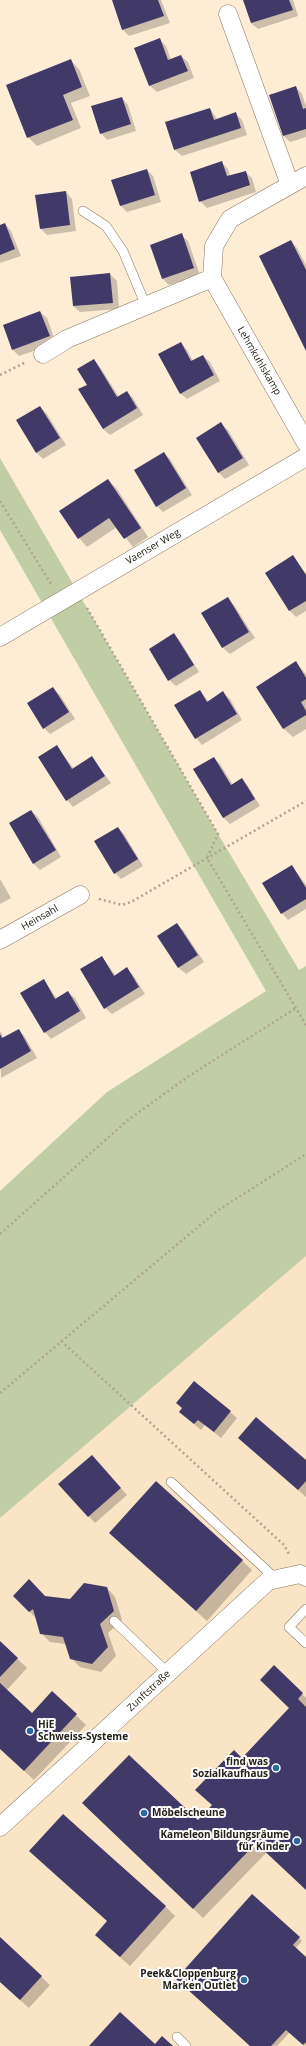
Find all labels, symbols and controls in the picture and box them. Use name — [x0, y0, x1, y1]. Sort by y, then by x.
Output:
street label: Lehmkuhlskamp — [234, 325, 284, 397]
street label: Vaenser Weg — [124, 527, 182, 567]
street label: Heinsahl — [19, 903, 61, 933]
street label: Zunftstraße — [125, 1668, 173, 1714]
place label: HiE Schweiss-Systeme — [38, 1719, 128, 1742]
marker: HiE Schweiss-Systeme — [25, 1726, 35, 1736]
place label: find was Sozialkaufhaus — [192, 1756, 268, 1780]
marker: find was Sozialkaufhaus — [271, 1763, 281, 1773]
place label: Möbelscheune — [152, 1807, 225, 1819]
marker: Möbelscheune — [139, 1808, 149, 1818]
place label: Kameleon Bildungsräume für Kinder — [160, 1829, 289, 1852]
marker: Kameleon Bildungsräume für Kinder — [292, 1836, 302, 1846]
place label: Peek&Cloppenburg Marken Outlet — [140, 1968, 236, 1992]
marker: Peek&Cloppenburg Marken Outlet — [239, 1975, 249, 1985]

